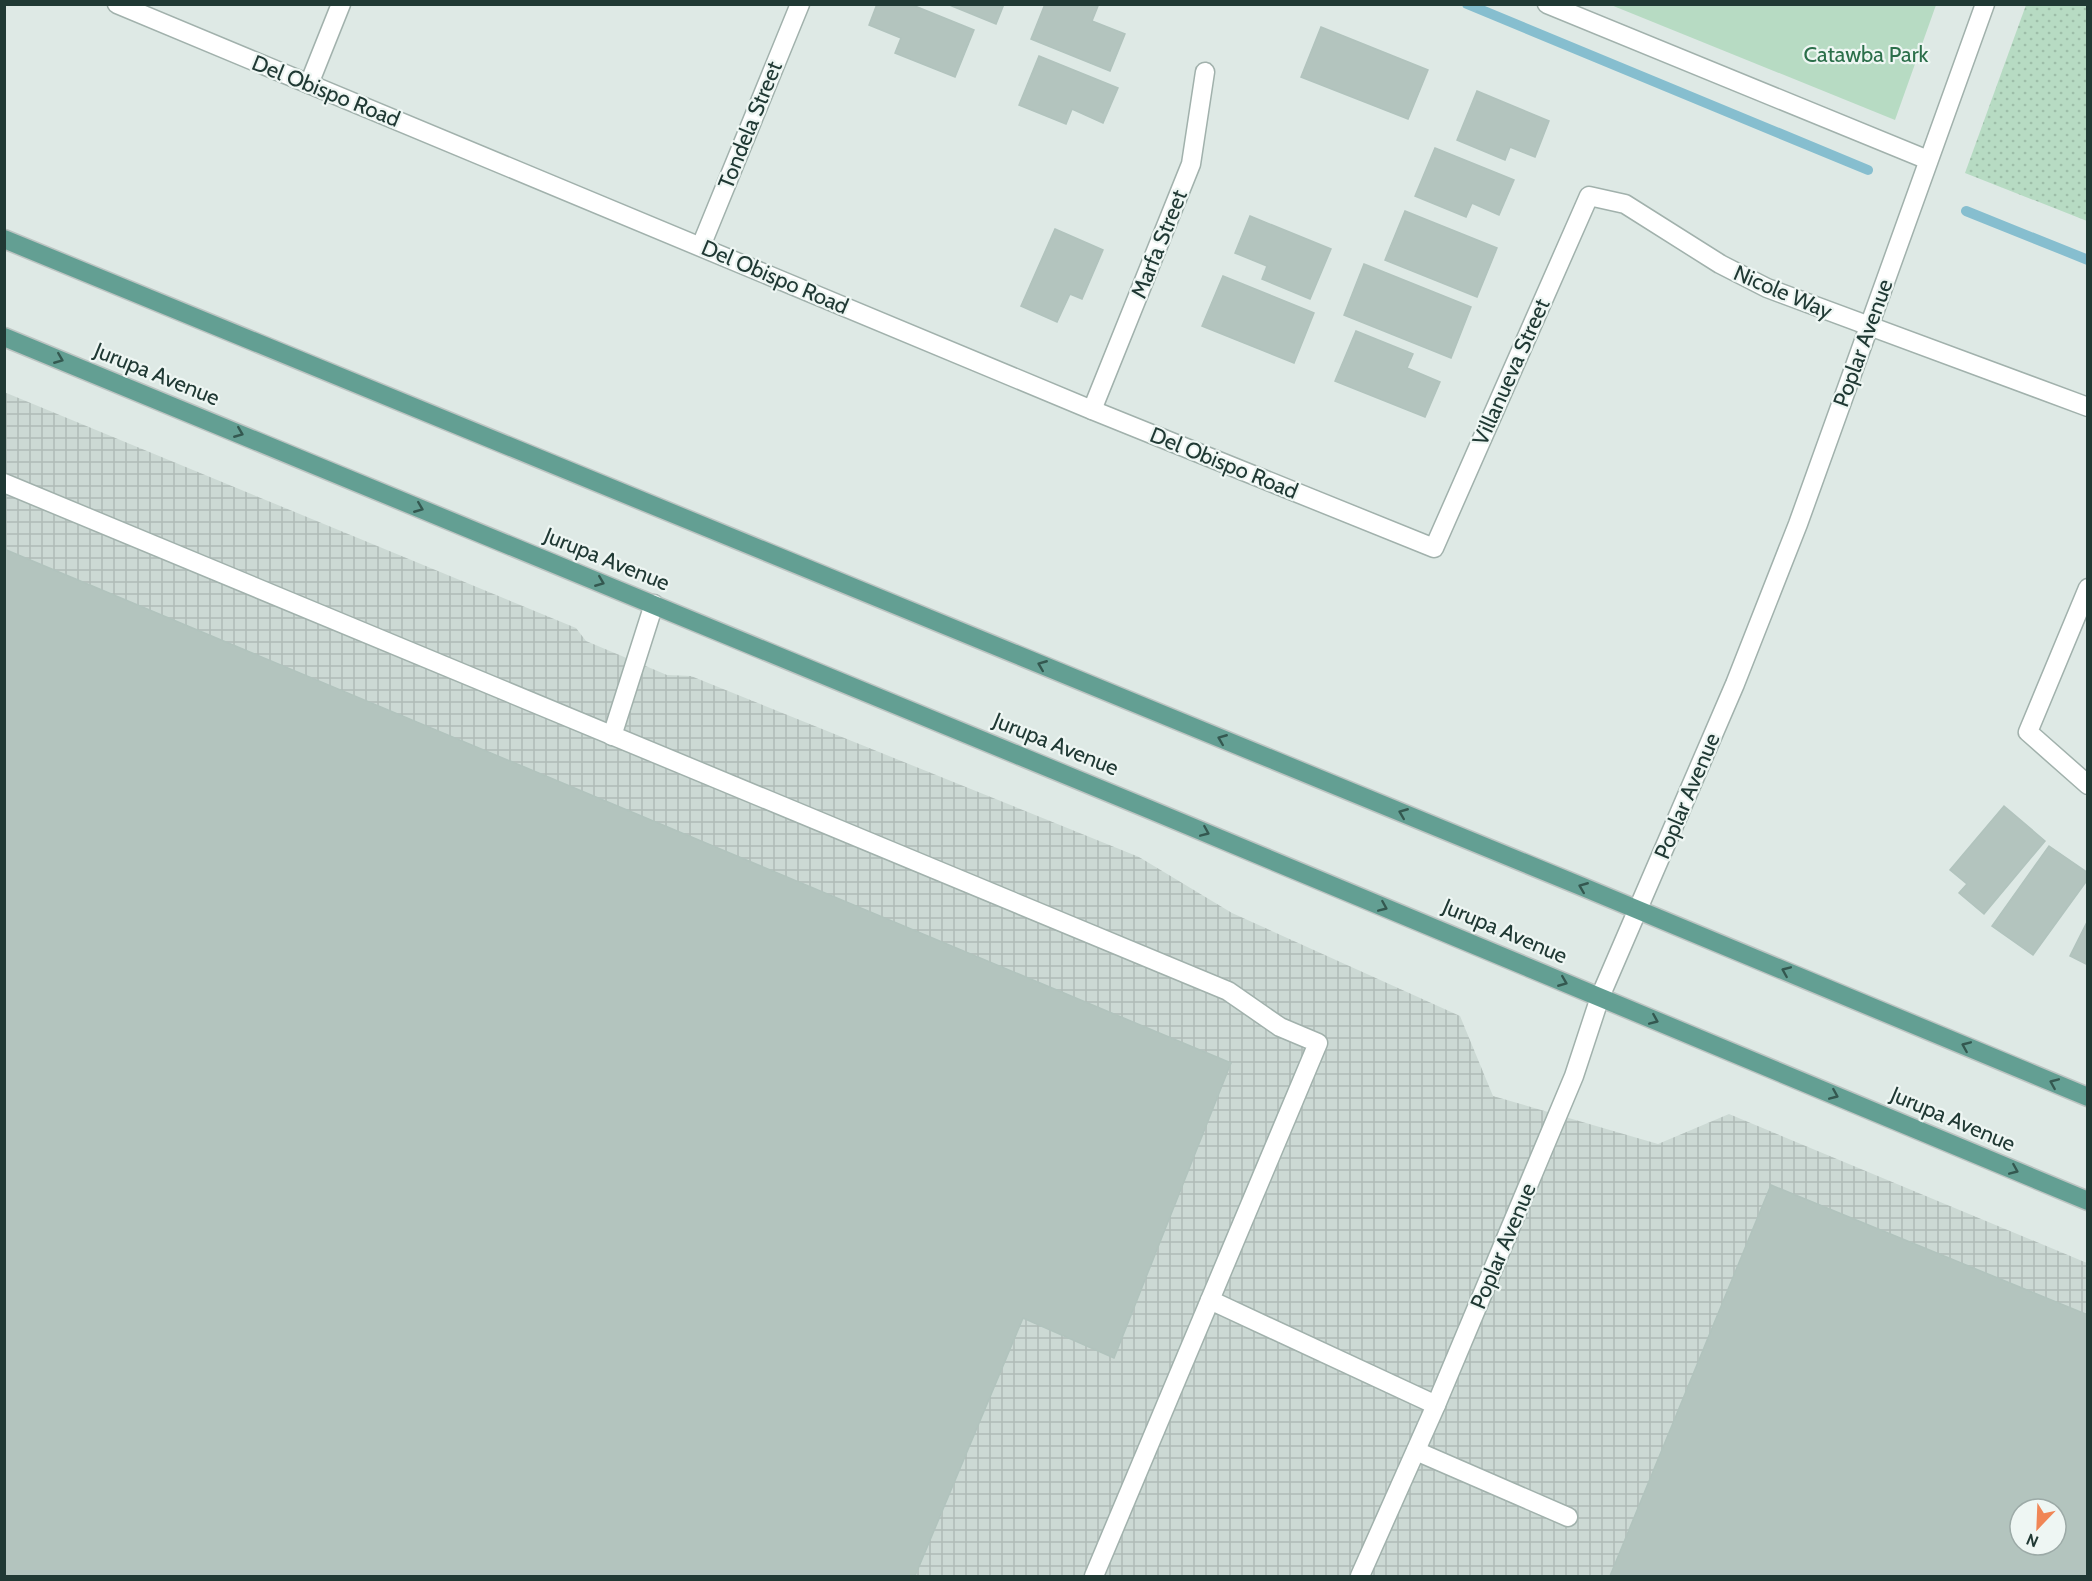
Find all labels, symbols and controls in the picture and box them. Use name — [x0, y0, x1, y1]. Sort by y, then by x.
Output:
park label: Catawba Park — [1804, 41, 1929, 68]
street label: Del Obispo Road — [248, 49, 404, 133]
street label: Tondela Street — [712, 57, 788, 193]
street label: Marfa Street — [1125, 185, 1193, 302]
street label: Del Obispo Road — [697, 234, 853, 320]
street label: Nicole Way — [1730, 259, 1836, 325]
street label: Poplar Avenue — [1827, 275, 1899, 411]
street label: Villanueva Street — [1467, 294, 1556, 450]
street label: Jurupa Avenue — [89, 336, 224, 411]
one-way arrow — [52, 352, 63, 364]
street label: Del Obispo Road — [1146, 421, 1302, 505]
one-way arrow — [233, 426, 244, 438]
one-way arrow — [413, 501, 424, 513]
street label: Jurupa Avenue — [539, 521, 674, 596]
one-way arrow — [593, 575, 604, 587]
one-way arrow — [1037, 660, 1048, 672]
street label: Jurupa Avenue — [988, 706, 1123, 781]
street label: Poplar Avenue — [1648, 729, 1726, 863]
one-way arrow — [1218, 734, 1229, 746]
one-way arrow — [1398, 808, 1409, 820]
one-way arrow — [1198, 825, 1209, 837]
one-way arrow — [1578, 882, 1589, 894]
street label: Jurupa Avenue — [1438, 892, 1571, 969]
one-way arrow — [1377, 899, 1388, 911]
one-way arrow — [1782, 966, 1793, 978]
one-way arrow — [1557, 975, 1568, 987]
one-way arrow — [1647, 1012, 1658, 1024]
one-way arrow — [1961, 1042, 1972, 1054]
one-way arrow — [2049, 1078, 2060, 1090]
street label: Jurupa Avenue — [1886, 1080, 2019, 1157]
one-way arrow — [1827, 1088, 1838, 1100]
one-way arrow — [2007, 1163, 2018, 1175]
street label: Poplar Avenue — [1464, 1179, 1542, 1313]
north arrow — [2008, 1497, 2068, 1557]
text: N — [2023, 1529, 2041, 1551]

